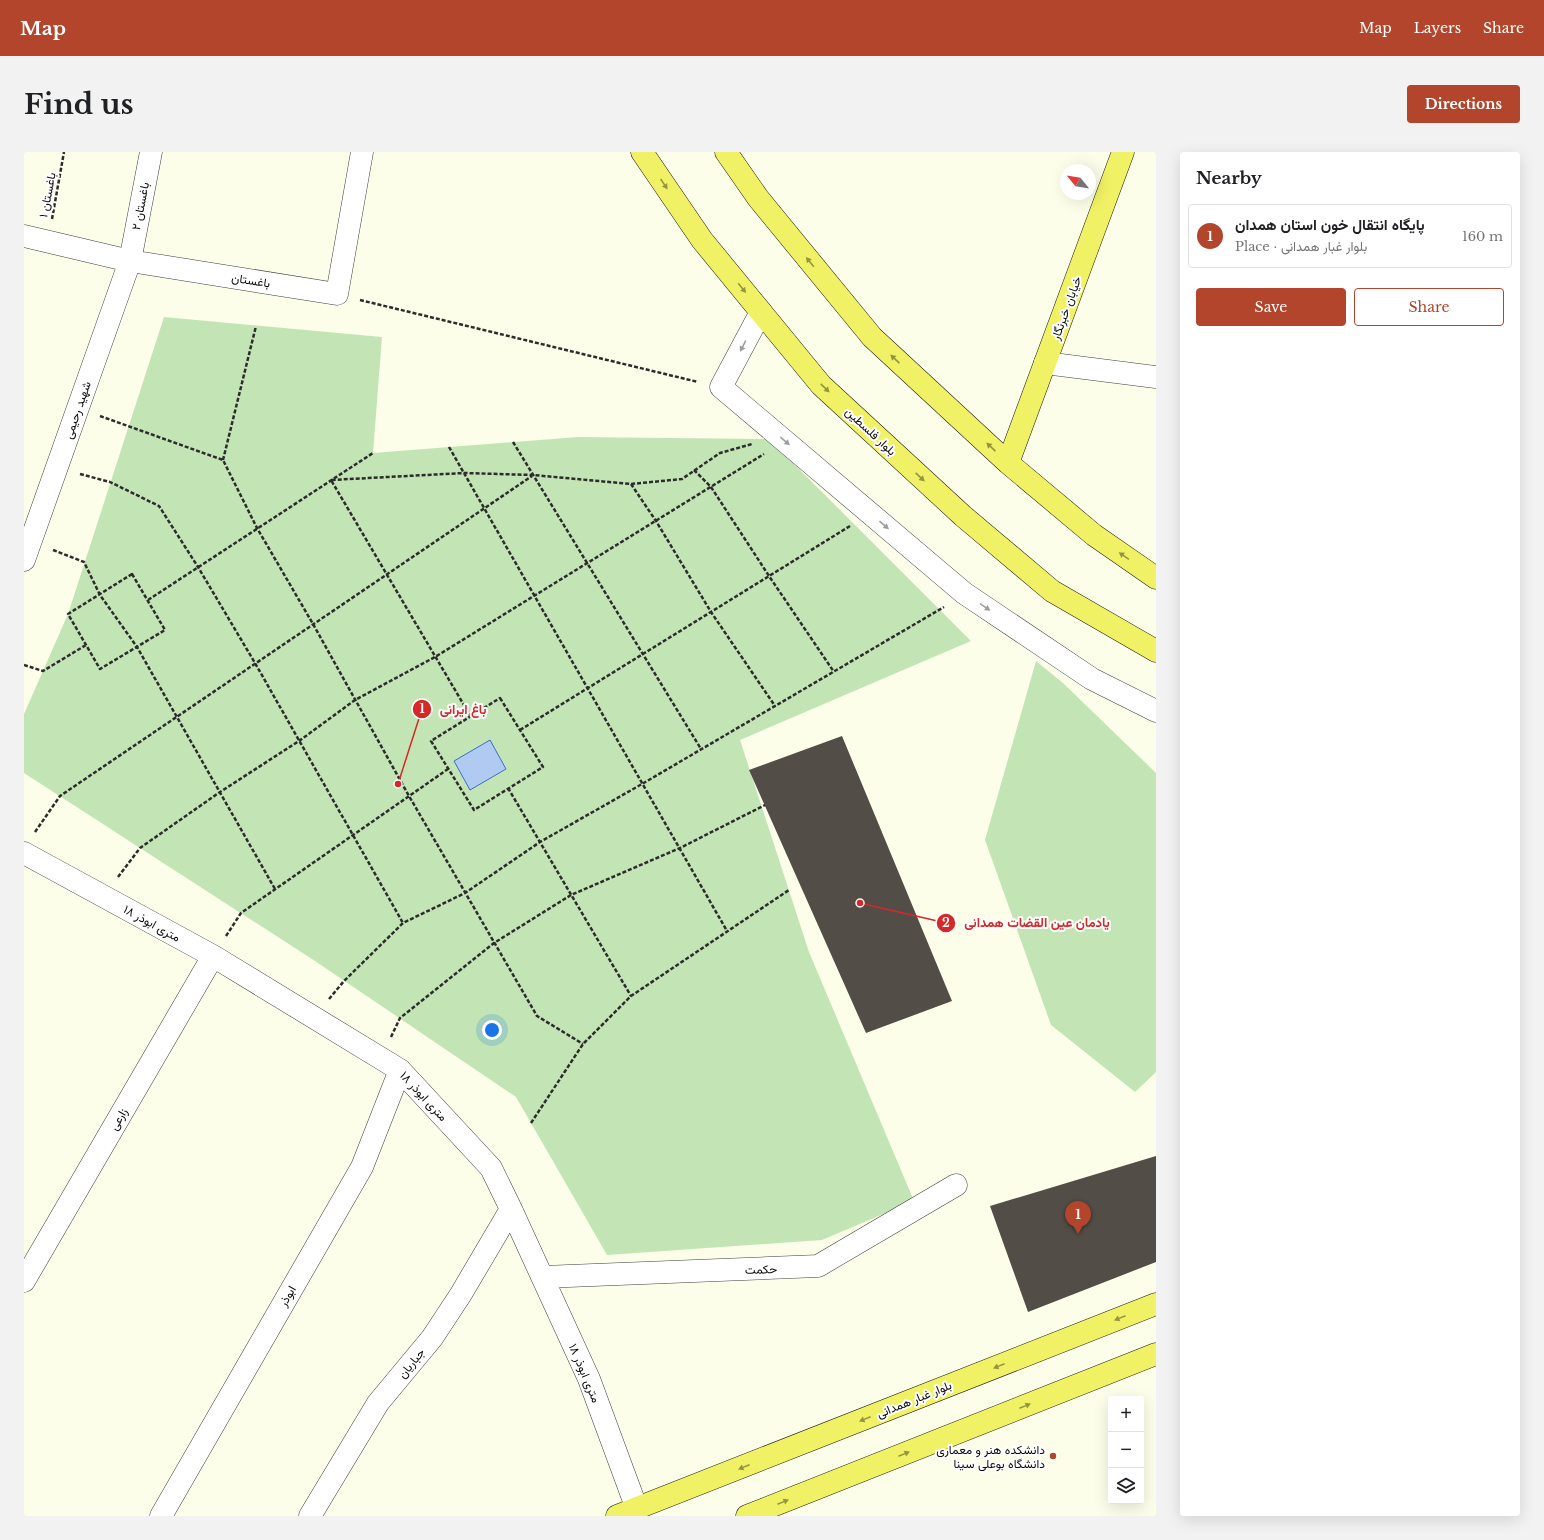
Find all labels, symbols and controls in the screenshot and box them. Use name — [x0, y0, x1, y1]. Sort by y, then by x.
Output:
text: Map — [20, 17, 66, 40]
text: Map — [1359, 19, 1392, 37]
text: Layers — [1414, 19, 1461, 37]
text: Share — [1483, 19, 1524, 37]
button: Directions — [1407, 85, 1520, 123]
text: Find us — [24, 87, 134, 122]
north arrow — [1060, 164, 1096, 200]
text: Nearby — [1196, 168, 1262, 189]
street label: باغستان ۱ — [35, 171, 59, 219]
one-way arrow — [660, 179, 668, 189]
street label: باغستان ۲ — [128, 181, 152, 231]
text: پایگاه انتقال خون استان همدان — [1235, 215, 1425, 234]
text: 1 — [1207, 228, 1213, 245]
text: 160 m — [1462, 228, 1503, 245]
text: Place · بلوار غبار همدانی — [1235, 238, 1367, 255]
one-way arrow — [805, 256, 814, 267]
street label: باغستان — [231, 270, 271, 290]
street label: خیابان خبرنگار — [1047, 274, 1085, 343]
one-way arrow — [737, 283, 746, 294]
button: Save — [1196, 288, 1346, 326]
button: Share — [1354, 288, 1504, 326]
one-way arrow — [740, 340, 746, 352]
one-way arrow — [891, 355, 900, 364]
street label: شهید رحیمی — [60, 379, 95, 441]
one-way arrow — [820, 383, 830, 393]
street label: بلوار فلسطین — [842, 404, 900, 459]
one-way arrow — [779, 437, 790, 446]
one-way arrow — [986, 443, 996, 452]
one-way arrow — [915, 472, 925, 481]
one-way arrow — [879, 521, 889, 530]
one-way arrow — [1119, 552, 1129, 560]
one-way arrow — [980, 603, 990, 611]
callout: باغ ایرانی — [412, 697, 494, 722]
text: 1 — [419, 701, 425, 716]
text: باغ ایرانی — [440, 701, 486, 718]
street label: ۱۸ متری ابوذر — [120, 901, 183, 946]
callout: یادمان عین القضات همدانی — [936, 910, 1118, 935]
text: یادمان عین القضات همدانی — [964, 914, 1110, 931]
text: 2 — [942, 915, 950, 930]
your location — [482, 1020, 502, 1040]
street label: ۱۸ متری ابوذر — [396, 1068, 451, 1125]
street label: زارعی — [106, 1105, 131, 1133]
pin: 1 — [1065, 1201, 1091, 1234]
street label: حکمت — [745, 1261, 777, 1277]
street label: ابوذر — [275, 1283, 300, 1310]
one-way arrow — [1113, 1316, 1125, 1322]
street label: ۱۸ متری ابوذر — [565, 1341, 604, 1405]
street label: جباریان — [394, 1345, 428, 1382]
one-way arrow — [993, 1363, 1004, 1369]
street label: بلوار غبار همدانی — [874, 1377, 954, 1422]
map controls — [1108, 1396, 1144, 1504]
button: + — [1108, 1396, 1144, 1432]
one-way arrow — [1019, 1403, 1031, 1409]
one-way arrow — [858, 1416, 870, 1422]
button: − — [1108, 1432, 1144, 1468]
place label: دانشکده هنر و معماری دانشگاه بوعلی سینا — [936, 1442, 1045, 1472]
one-way arrow — [898, 1450, 910, 1456]
marker: دانشکده هنر و معماری دانشگاه بوعلی سینا — [1048, 1451, 1058, 1461]
one-way arrow — [737, 1464, 749, 1470]
button: layers — [1108, 1468, 1144, 1504]
one-way arrow — [777, 1498, 789, 1504]

